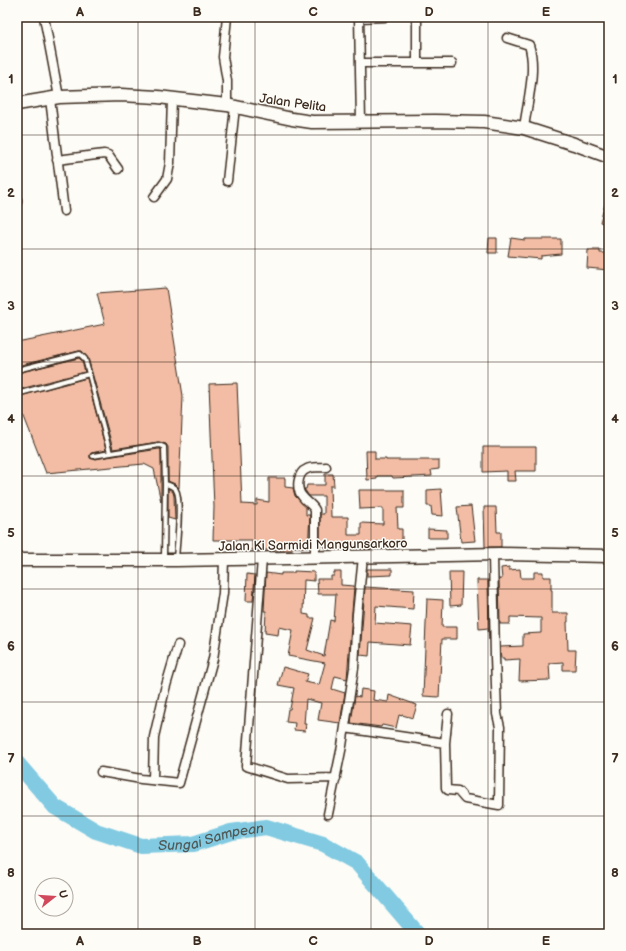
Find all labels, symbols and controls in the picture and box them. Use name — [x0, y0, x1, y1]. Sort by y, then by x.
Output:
text: A — [75, 4, 84, 20]
text: B — [192, 4, 202, 20]
text: C — [308, 4, 318, 20]
text: D — [424, 4, 434, 20]
text: E — [542, 4, 551, 20]
text: 1 — [8, 71, 14, 87]
text: 1 — [612, 71, 618, 87]
street label: Jalan Pelita — [258, 90, 327, 116]
text: 2 — [7, 185, 15, 201]
text: 2 — [611, 185, 619, 201]
text: 3 — [7, 298, 15, 314]
text: 3 — [611, 298, 619, 314]
text: 4 — [7, 411, 15, 427]
text: 4 — [611, 411, 619, 427]
text: 5 — [7, 525, 15, 541]
text: 5 — [611, 525, 619, 541]
street label: Jalan Ki Sarmidi Mangunsarkoro — [218, 535, 408, 555]
text: 6 — [7, 638, 15, 654]
text: 6 — [611, 638, 619, 654]
text: 7 — [7, 751, 15, 767]
text: 7 — [611, 751, 619, 767]
water label: Sungai Sampean — [158, 819, 265, 854]
text: 8 — [7, 865, 15, 881]
text: 8 — [611, 865, 619, 881]
north arrow — [34, 877, 74, 917]
text: U — [56, 889, 70, 900]
text: A — [75, 933, 84, 949]
text: B — [192, 933, 202, 949]
text: C — [308, 933, 318, 949]
text: D — [424, 933, 434, 949]
text: E — [542, 933, 551, 949]

